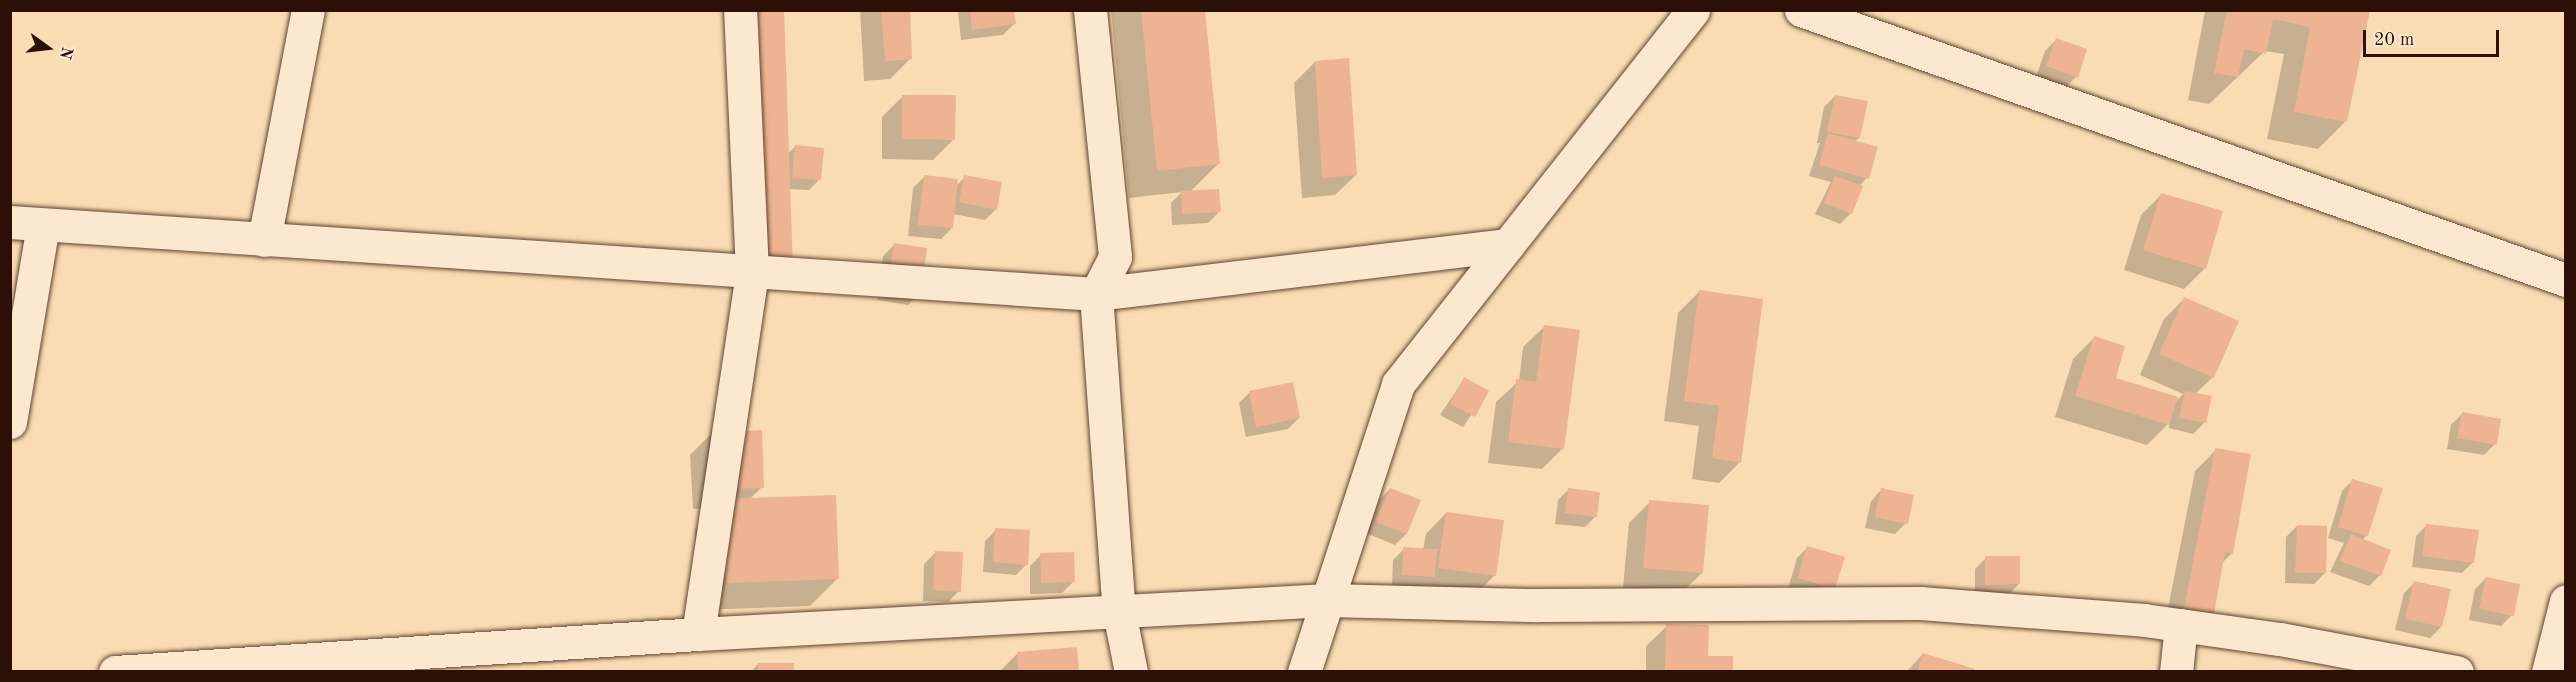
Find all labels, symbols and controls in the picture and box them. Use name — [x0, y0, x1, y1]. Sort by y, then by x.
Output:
north arrow — [18, 18, 78, 78]
scale bar — [2366, 18, 2502, 56]
text: 20 m — [2374, 31, 2414, 49]
text: N — [56, 45, 75, 61]

